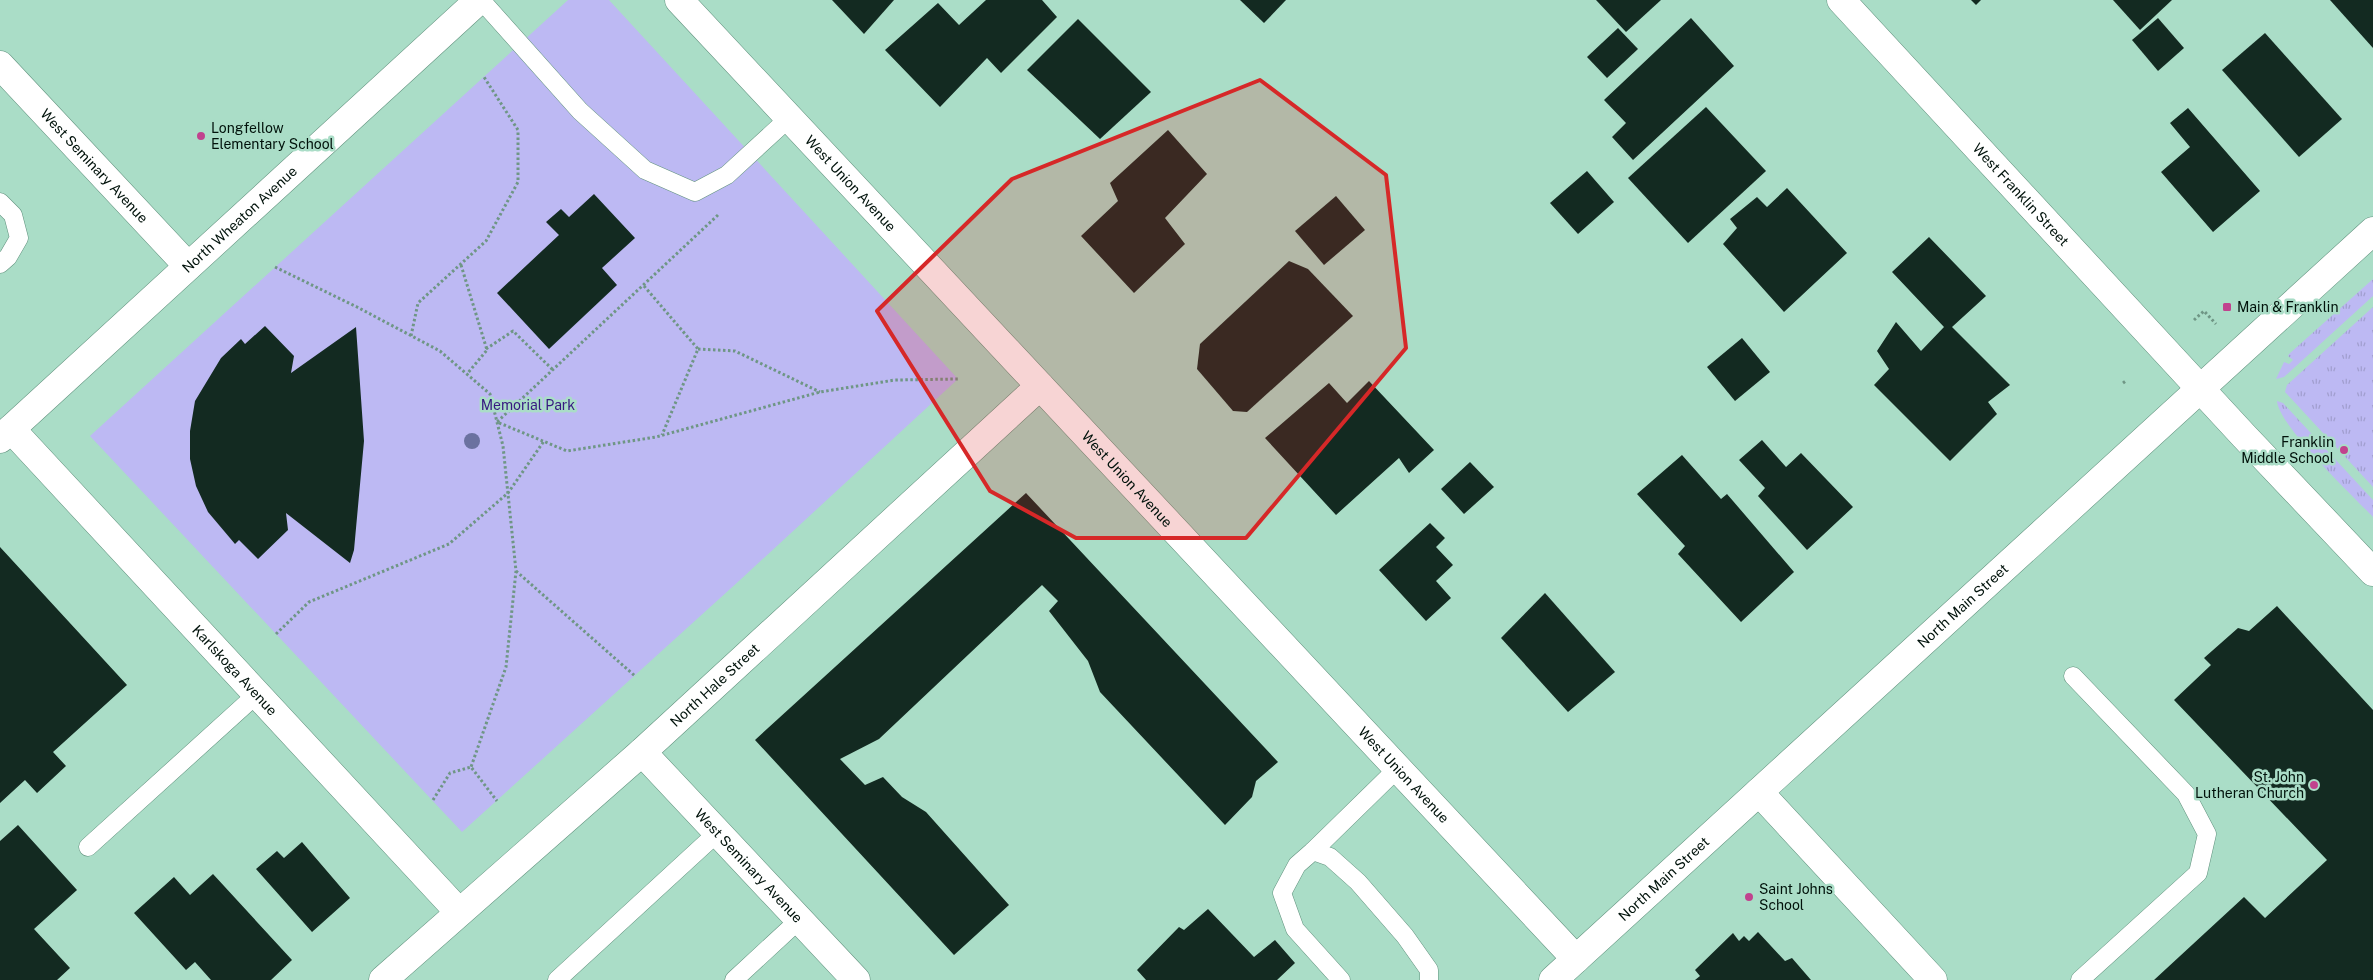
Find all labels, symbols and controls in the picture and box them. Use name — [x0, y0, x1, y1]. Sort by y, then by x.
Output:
street label: West Seminary Avenue — [37, 106, 151, 226]
place label: Longfellow Elementary School — [211, 120, 334, 152]
marker: Longfellow Elementary School — [195, 130, 207, 142]
street label: West Union Avenue — [802, 132, 899, 235]
street label: West Franklin Street — [1970, 140, 2072, 249]
street label: North Wheaton Avenue — [179, 163, 300, 276]
place label: Main & Franklin — [2237, 299, 2338, 315]
marker: Main & Franklin — [2221, 301, 2233, 313]
park label: Memorial Park — [481, 397, 575, 413]
street label: West Union Avenue — [1078, 428, 1176, 530]
place label: Franklin Middle School — [2241, 434, 2334, 466]
marker: Franklin Middle School — [2338, 444, 2350, 456]
street label: North Main Street — [1914, 560, 2011, 651]
street label: Karlskoga Avenue — [189, 622, 280, 719]
street label: North Hale Street — [667, 640, 763, 730]
street label: West Union Avenue — [1355, 724, 1452, 826]
place label: St. John Lutheran Church — [2195, 769, 2304, 801]
marker: St. John Lutheran Church — [2308, 779, 2320, 791]
street label: West Seminary Avenue — [692, 806, 806, 926]
street label: North Main Street — [1615, 834, 1712, 924]
place label: Saint Johns School — [1759, 881, 1833, 913]
marker: Saint Johns School — [1743, 891, 1755, 903]

